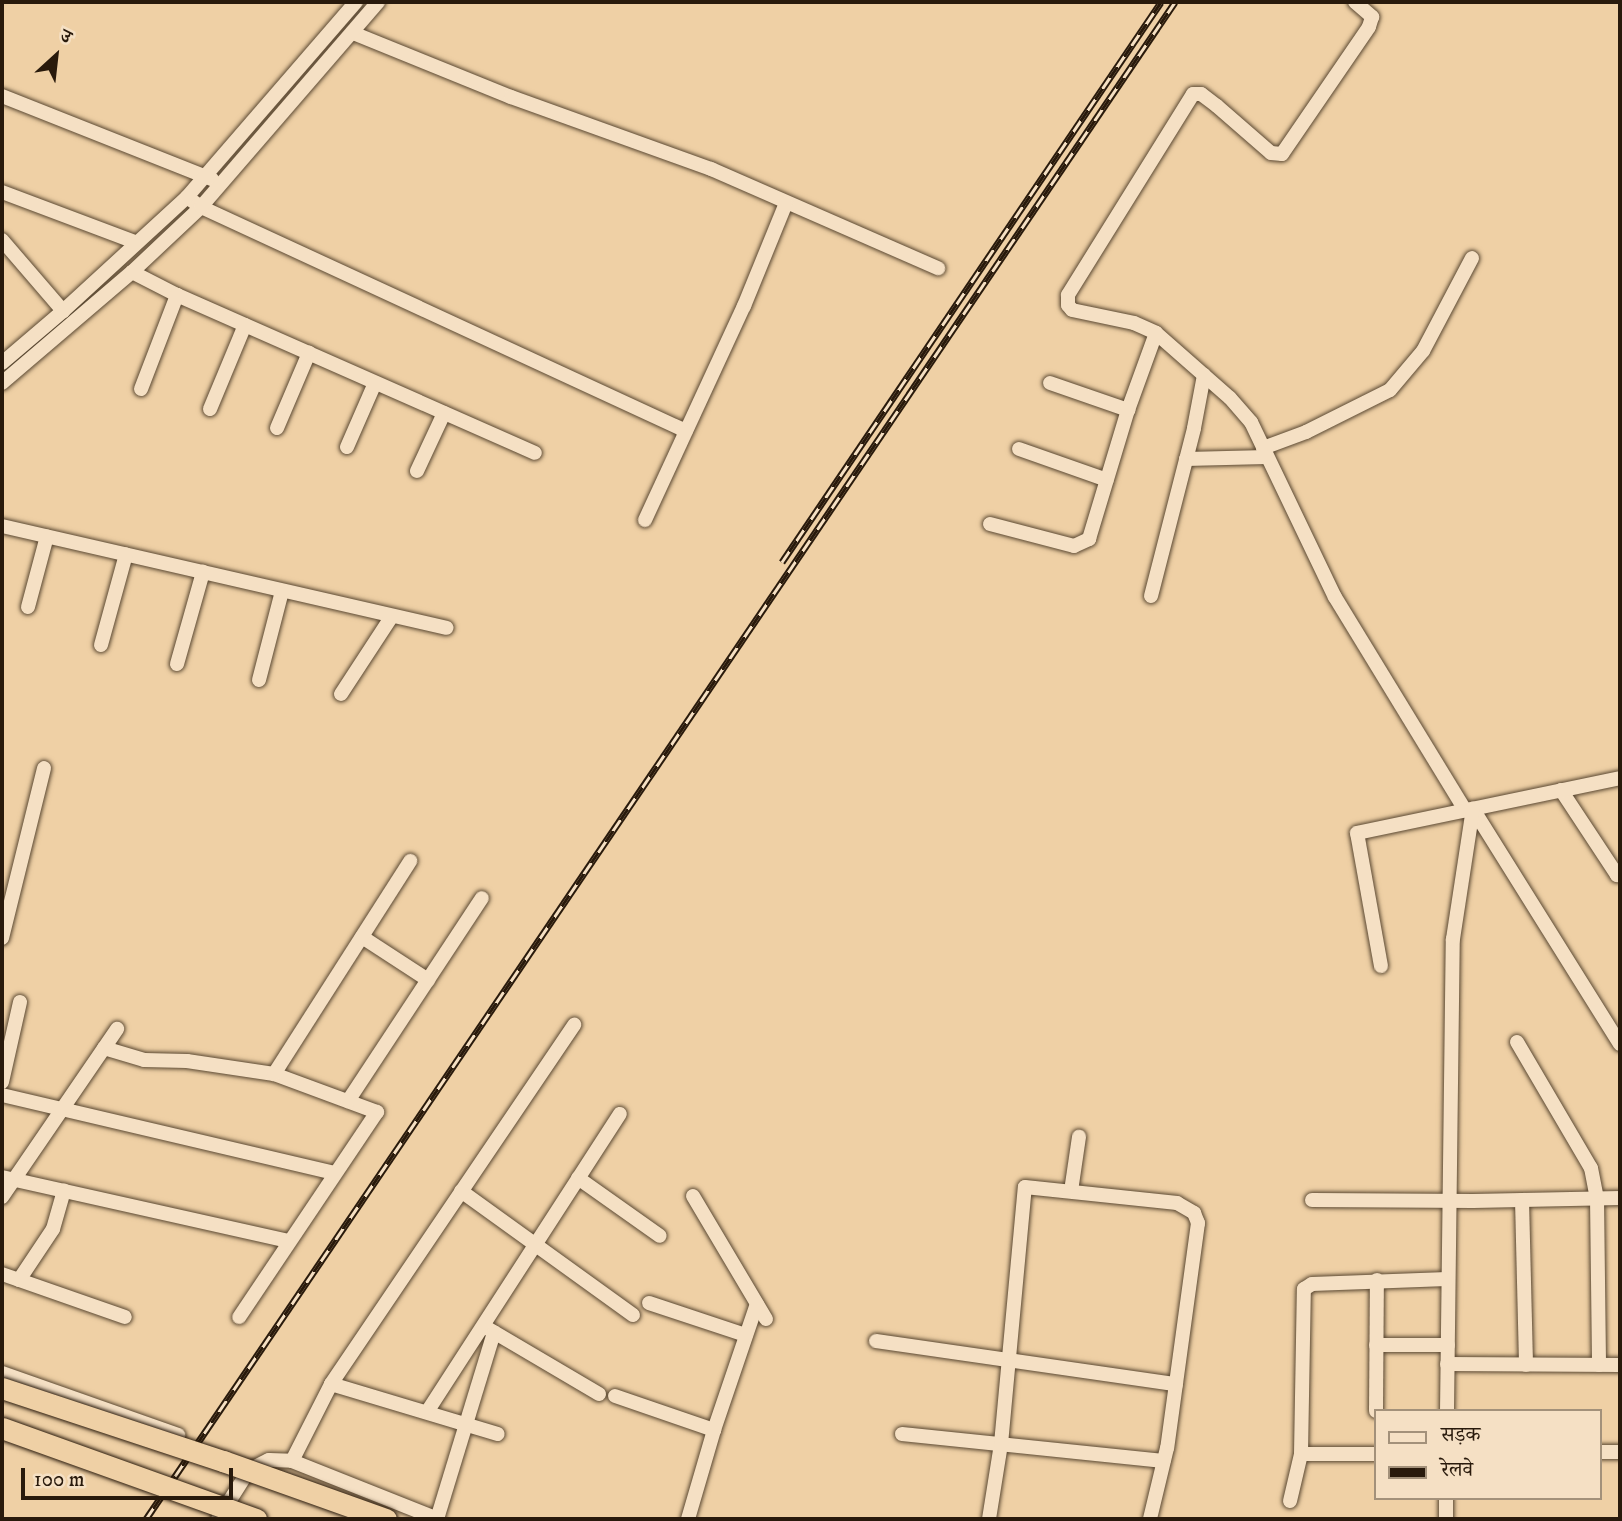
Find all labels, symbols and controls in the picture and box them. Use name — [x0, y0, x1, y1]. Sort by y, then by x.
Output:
north arrow — [21, 21, 91, 91]
text: उ — [56, 24, 75, 49]
legend — [1374, 1409, 1601, 1500]
text: सड़क — [1441, 1422, 1480, 1448]
scale bar — [24, 1454, 236, 1498]
text: रेलवे — [1441, 1457, 1473, 1483]
text: 100 m — [34, 1467, 85, 1493]

